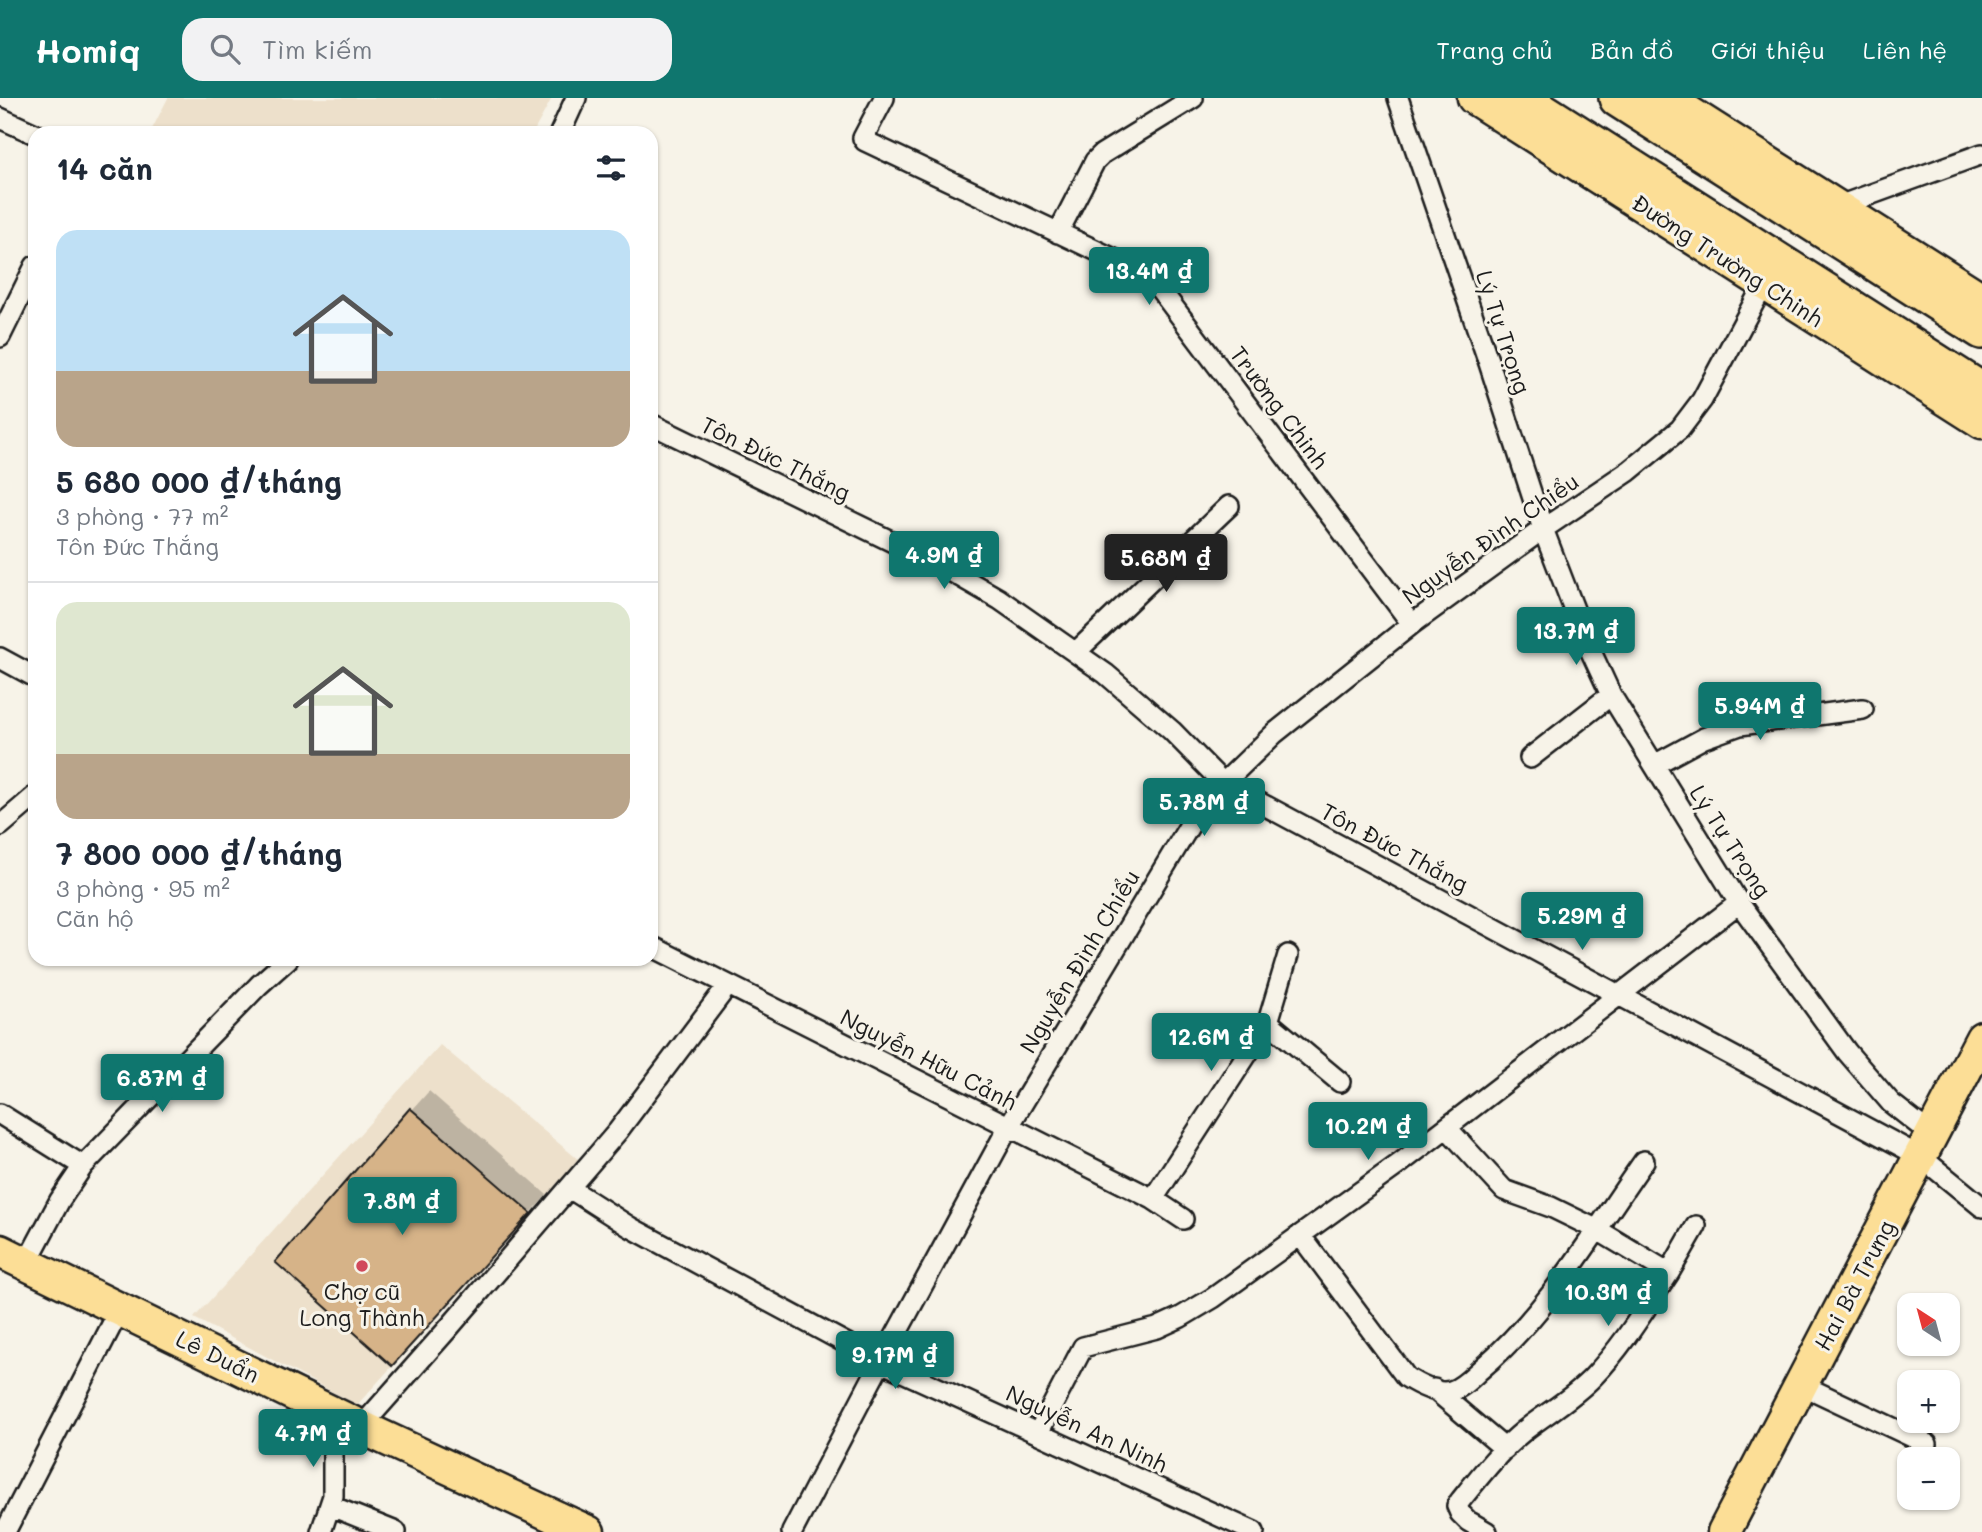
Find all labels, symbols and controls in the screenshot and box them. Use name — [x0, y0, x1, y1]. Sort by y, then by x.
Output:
search box — [182, 18, 672, 81]
text: Homiq — [35, 28, 140, 71]
icon: search — [206, 30, 244, 68]
text: Tìm kiếm — [262, 32, 373, 66]
text: Trang chủ — [1437, 34, 1553, 65]
text: Bản đồ — [1591, 34, 1673, 65]
text: Giới thiệu — [1711, 34, 1825, 65]
text: Liên hệ — [1863, 34, 1947, 65]
text: 14 căn — [56, 148, 153, 188]
icon: filters — [592, 149, 630, 187]
street label: Đường Trường Chinh — [1627, 187, 1829, 333]
pin: 13.4M ₫ — [1084, 248, 1214, 307]
text: 13.4M ₫ — [1105, 255, 1193, 285]
street label: Lý Tự Trọng — [1470, 266, 1538, 398]
icon: home — [280, 276, 406, 402]
street label: Trường Chinh — [1224, 340, 1336, 474]
street label: Tôn Đức Thắng — [696, 409, 856, 507]
text: 5 680 000 ₫/tháng — [56, 461, 342, 501]
street label: Nguyễn Đình Chiểu — [1396, 466, 1584, 610]
text: 3 phòng · 77 m² — [56, 501, 228, 531]
text: Tôn Đức Thắng — [56, 531, 219, 561]
pin: 4.9M ₫ — [887, 532, 1001, 591]
pin: 5.68M ₫ — [1101, 534, 1231, 594]
text: 4.9M ₫ — [905, 539, 983, 569]
text: 5.68M ₫ — [1120, 542, 1212, 572]
pin: 13.7M ₫ — [1511, 608, 1641, 667]
text: 13.7M ₫ — [1533, 615, 1619, 645]
icon: home — [280, 648, 406, 774]
pin: 5.94M ₫ — [1695, 682, 1825, 742]
text: 5.94M ₫ — [1714, 690, 1806, 720]
pin: 5.78M ₫ — [1139, 778, 1269, 838]
street label: Lý Tự Trọng — [1683, 779, 1779, 903]
text: 5.78M ₫ — [1159, 786, 1249, 816]
street label: Tôn Đức Thắng — [1316, 796, 1474, 898]
text: 7 800 000 ₫/tháng — [56, 833, 342, 873]
street label: Nguyễn Đình Chiểu — [1012, 864, 1146, 1058]
text: 3 phòng · 95 m² — [56, 873, 230, 903]
pin: 5.29M ₫ — [1517, 892, 1647, 952]
text: 5.29M ₫ — [1537, 900, 1627, 930]
text: Căn hộ — [56, 903, 133, 933]
street label: Nguyễn Hữu Cảnh — [835, 1001, 1023, 1117]
pin: 12.6M ₫ — [1146, 1014, 1276, 1073]
text: 12.6M ₫ — [1168, 1021, 1254, 1051]
pin: 6.87M ₫ — [97, 1054, 227, 1114]
text: 6.87M ₫ — [117, 1062, 207, 1092]
pin: 10.2M ₫ — [1303, 1102, 1433, 1162]
text: 10.2M ₫ — [1324, 1110, 1412, 1140]
pin: 7.8M ₫ — [345, 1178, 459, 1237]
text: 7.8M ₫ — [364, 1185, 440, 1215]
street label: Hai Bà Trưng — [1807, 1214, 1901, 1356]
marker: Chợ cũ Long Thành — [354, 1258, 370, 1274]
pin: 10.3M ₫ — [1543, 1268, 1673, 1328]
place label: Chợ cũ Long Thành — [299, 1276, 425, 1332]
text: 10.3M ₫ — [1564, 1276, 1652, 1306]
north arrow — [1897, 1293, 1960, 1356]
map controls — [1897, 1293, 1960, 1510]
street label: Lê Duẩn — [171, 1323, 265, 1389]
pin: 9.17M ₫ — [830, 1332, 960, 1391]
text: 9.17M ₫ — [852, 1339, 938, 1369]
button: + — [1897, 1370, 1960, 1433]
street label: Nguyễn An Ninh — [1001, 1377, 1173, 1479]
pin: 4.7M ₫ — [256, 1410, 370, 1469]
text: 4.7M ₫ — [275, 1417, 351, 1447]
button: − — [1897, 1447, 1960, 1510]

